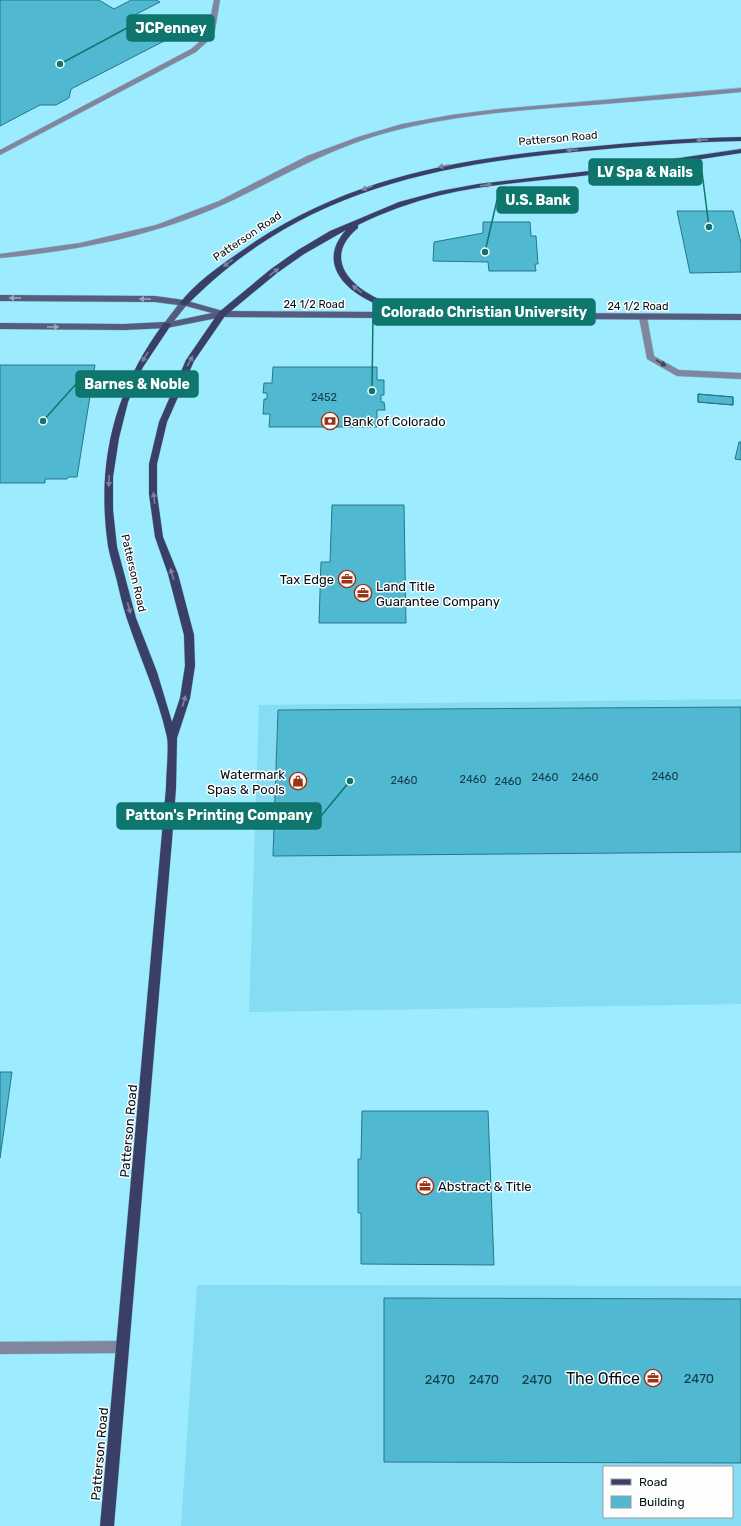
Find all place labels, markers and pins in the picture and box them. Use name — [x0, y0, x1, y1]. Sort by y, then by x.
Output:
callout: JCPenney — [127, 15, 214, 41]
callout: LV Spa & Nails — [589, 159, 702, 185]
callout: U.S. Bank — [497, 187, 578, 213]
callout: Colorado Christian University — [373, 299, 595, 325]
callout: Barnes & Noble — [76, 371, 198, 397]
bank icon: Bank of Colorado — [320, 411, 340, 431]
place label: Bank of Colorado — [343, 414, 446, 429]
office icon: Tax Edge — [337, 569, 357, 589]
place label: Tax Edge — [280, 572, 334, 588]
place label: Land Title Guarantee Company — [376, 579, 500, 609]
office icon: Land Title Guarantee Company — [353, 583, 373, 603]
place label: Watermark Spas & Pools — [207, 767, 285, 797]
shop icon: Watermark Spas & Pools — [288, 771, 308, 791]
callout: Patton's Printing Company — [117, 803, 321, 829]
office icon: Abstract & Title — [415, 1176, 435, 1196]
place label: Abstract & Title — [438, 1179, 532, 1194]
office icon: The Office — [643, 1368, 663, 1388]
place label: The Office — [566, 1369, 640, 1388]

